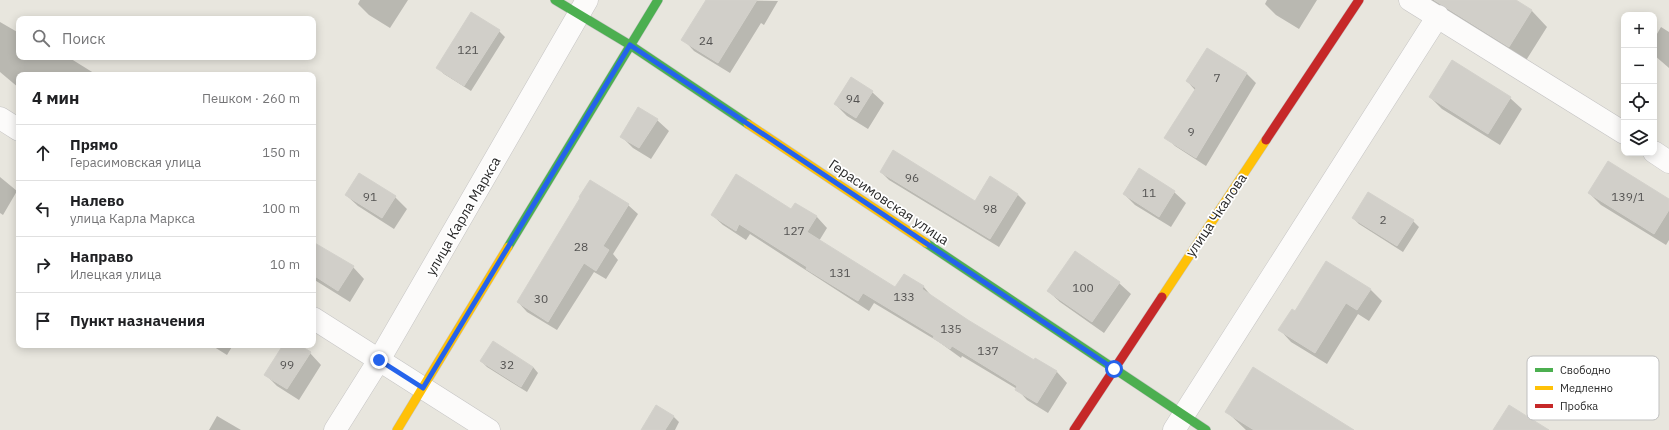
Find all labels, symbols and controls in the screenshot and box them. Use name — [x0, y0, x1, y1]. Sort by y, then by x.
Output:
map controls — [1621, 12, 1657, 156]
button: + — [1621, 12, 1657, 48]
search box — [16, 16, 316, 60]
icon: search — [30, 27, 52, 49]
text: Поиск — [62, 29, 105, 48]
house number: 24 — [699, 33, 713, 48]
house number: 121 — [457, 42, 479, 57]
button: − — [1621, 48, 1657, 84]
house number: 7 — [1213, 70, 1221, 85]
button: locate — [1621, 84, 1657, 120]
text: 4 мин — [32, 87, 79, 109]
text: Пешком · 260 m — [202, 90, 300, 107]
house number: 94 — [846, 91, 860, 106]
button: layers — [1621, 120, 1657, 156]
house number: 9 — [1187, 124, 1195, 139]
text: Прямо — [70, 135, 118, 154]
icon: ahead — [32, 142, 54, 164]
text: 150 m — [262, 144, 300, 161]
street label: улица Карла Маркса — [422, 153, 505, 279]
text: Герасимовская улица — [70, 154, 201, 171]
street label: Герасимовская улица — [825, 155, 953, 249]
street label: улица Чкалова — [1181, 169, 1251, 260]
house number: 96 — [905, 170, 919, 185]
house number: 11 — [1142, 185, 1156, 200]
house number: 91 — [363, 189, 377, 204]
house number: 139/1 — [1611, 189, 1645, 204]
text: Налево — [70, 191, 124, 210]
icon: left — [32, 198, 54, 220]
text: 100 m — [262, 200, 300, 217]
house number: 98 — [983, 201, 997, 216]
text: улица Карла Маркса — [70, 210, 195, 227]
house number: 2 — [1379, 212, 1387, 227]
house number: 127 — [783, 223, 805, 238]
house number: 28 — [574, 239, 588, 254]
text: Направо — [70, 247, 133, 266]
icon: right — [32, 254, 54, 276]
text: 10 m — [270, 256, 300, 273]
house number: 131 — [829, 265, 851, 280]
text: Илецкая улица — [70, 266, 161, 283]
house number: 100 — [1072, 280, 1094, 295]
house number: 133 — [893, 289, 915, 304]
house number: 30 — [534, 291, 548, 306]
icon: arrive — [32, 310, 54, 332]
text: Пункт назначения — [70, 311, 205, 330]
house number: 135 — [940, 321, 962, 336]
house number: 137 — [977, 343, 999, 358]
route end — [370, 351, 388, 369]
legend — [1527, 356, 1659, 420]
house number: 99 — [280, 357, 294, 372]
house number: 32 — [500, 357, 514, 372]
route start — [1105, 360, 1123, 378]
text: Свободно — [1560, 363, 1611, 377]
text: Медленно — [1560, 381, 1613, 395]
text: Пробка — [1560, 399, 1598, 413]

